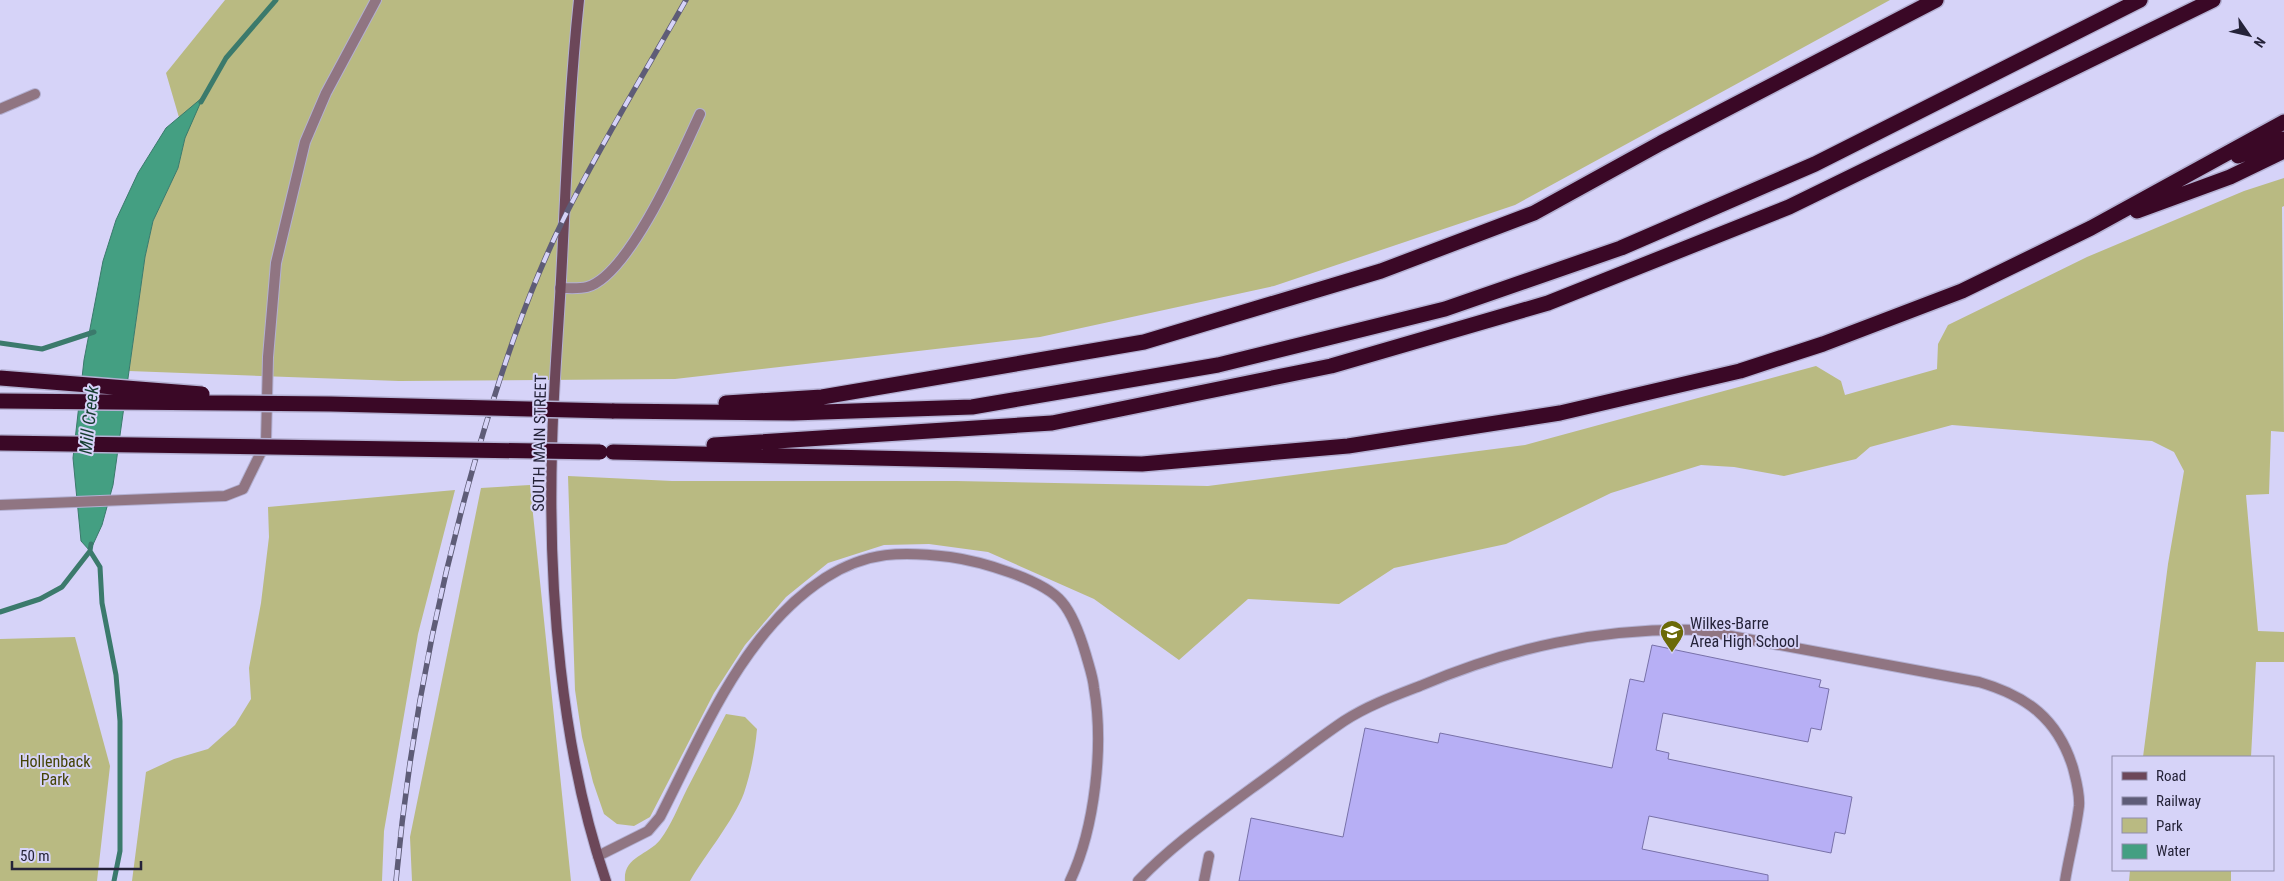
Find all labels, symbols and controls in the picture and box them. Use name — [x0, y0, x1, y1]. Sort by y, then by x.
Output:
north arrow — [2224, 10, 2274, 60]
text: N — [2251, 34, 2269, 50]
street label: SOUTH MAIN STREET — [529, 374, 550, 512]
water label: Mill Creek — [74, 384, 103, 455]
place label: Wilkes-Barre Area High School — [1690, 614, 1799, 651]
school or university icon: Wilkes-Barre Area High School — [1659, 619, 1685, 653]
park label: Hollenback Park — [20, 752, 91, 789]
legend — [2112, 756, 2274, 871]
text: Road — [2156, 767, 2186, 785]
text: Railway — [2156, 792, 2201, 810]
text: Park — [2156, 817, 2183, 835]
scale bar — [12, 838, 141, 870]
text: Water — [2156, 842, 2191, 860]
text: 50 m — [20, 847, 50, 865]

